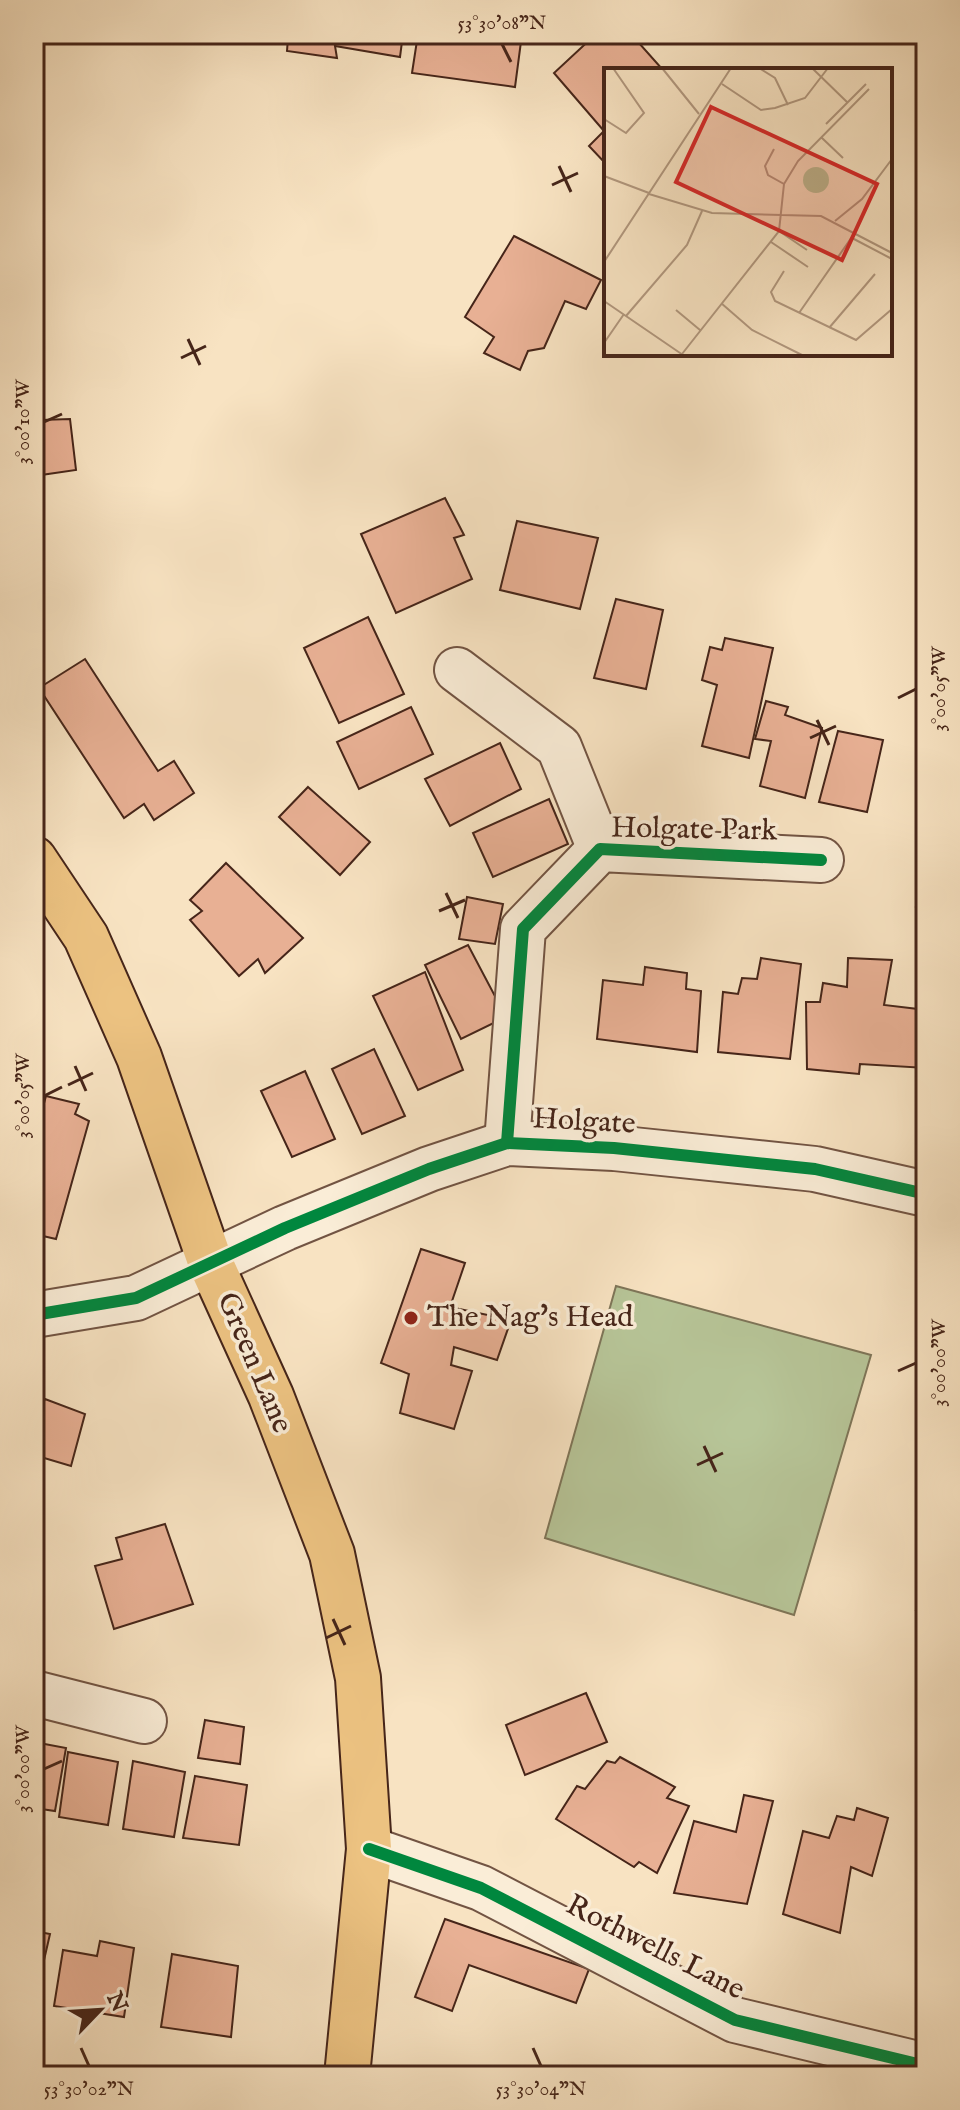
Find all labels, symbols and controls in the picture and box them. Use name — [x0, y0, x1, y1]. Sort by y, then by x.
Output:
text: 53°30'08"N — [458, 11, 546, 36]
inset map — [604, 68, 892, 356]
text: 3°00'10"W — [11, 378, 36, 465]
text: 3°00'05"W — [927, 646, 952, 732]
street label: Holgate Park — [610, 810, 779, 850]
text: 3°00'05"W — [11, 1053, 36, 1139]
street label: Holgate — [532, 1100, 636, 1144]
street label: Green Lane — [207, 1287, 301, 1439]
place label: The Nag's Head — [427, 1299, 634, 1337]
marker: The Nag's Head — [402, 1309, 420, 1327]
text: 3°00'00"W — [927, 1318, 952, 1407]
text: 3°00'00"W — [11, 1724, 36, 1813]
street label: Rothwells Lane — [559, 1887, 751, 2009]
north arrow — [60, 1970, 140, 2050]
text: N — [99, 1987, 133, 2017]
text: 53°30'02"N — [44, 2077, 134, 2102]
text: 53°30'04"N — [496, 2077, 586, 2102]

